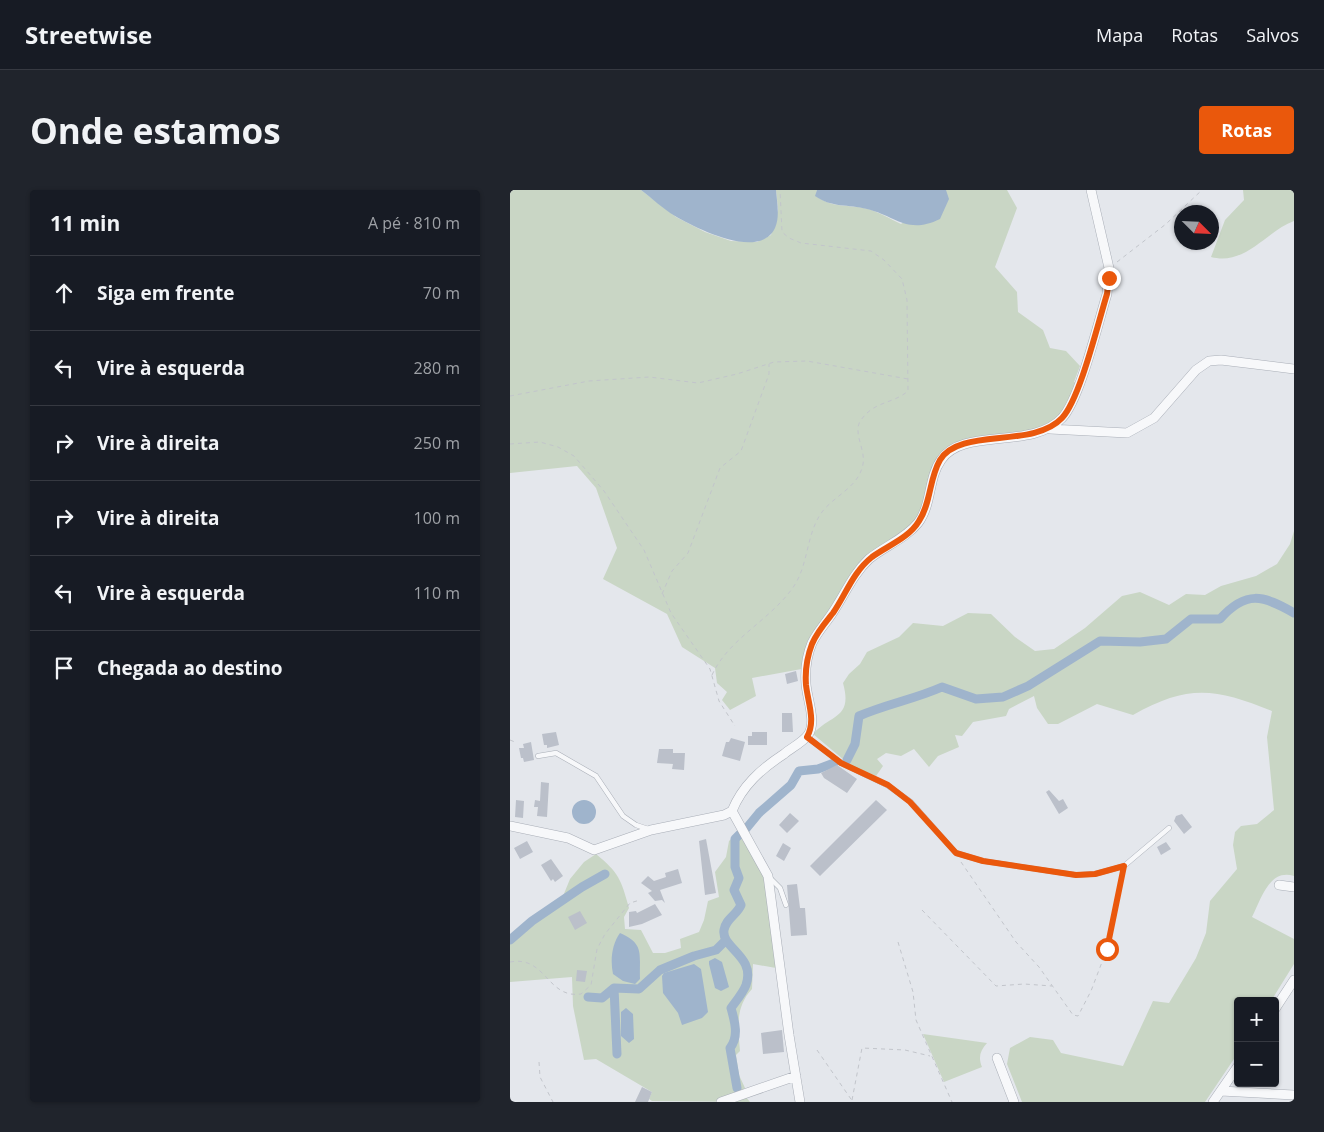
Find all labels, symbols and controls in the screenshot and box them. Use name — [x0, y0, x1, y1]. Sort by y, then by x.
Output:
text: Streetwise — [25, 18, 152, 51]
text: Mapa — [1096, 23, 1143, 47]
text: Rotas — [1171, 23, 1218, 47]
text: Salvos — [1246, 23, 1299, 47]
button: Rotas — [1199, 106, 1294, 154]
text: Onde estamos — [30, 107, 281, 154]
north arrow — [1174, 205, 1219, 250]
text: 11 min — [50, 209, 120, 237]
text: A pé · 810 m — [368, 212, 460, 234]
route end — [1098, 267, 1121, 290]
icon: ahead — [50, 279, 78, 307]
text: Siga em frente — [97, 280, 234, 306]
text: 70 m — [423, 282, 460, 304]
icon: left — [50, 354, 78, 382]
text: Vire à esquerda — [97, 355, 245, 381]
text: 280 m — [414, 357, 460, 379]
icon: right — [50, 429, 78, 457]
text: Vire à direita — [97, 430, 220, 456]
text: 250 m — [414, 432, 460, 454]
icon: right — [50, 504, 78, 532]
text: Vire à direita — [97, 505, 220, 531]
text: 100 m — [414, 507, 460, 529]
icon: left — [50, 579, 78, 607]
text: Vire à esquerda — [97, 580, 245, 606]
text: 110 m — [414, 582, 460, 604]
icon: arrive — [50, 654, 78, 682]
text: Chegada ao destino — [97, 655, 283, 681]
route start — [1096, 938, 1119, 961]
map controls — [1234, 997, 1279, 1087]
button: + — [1234, 997, 1279, 1042]
button: − — [1234, 1042, 1279, 1087]

